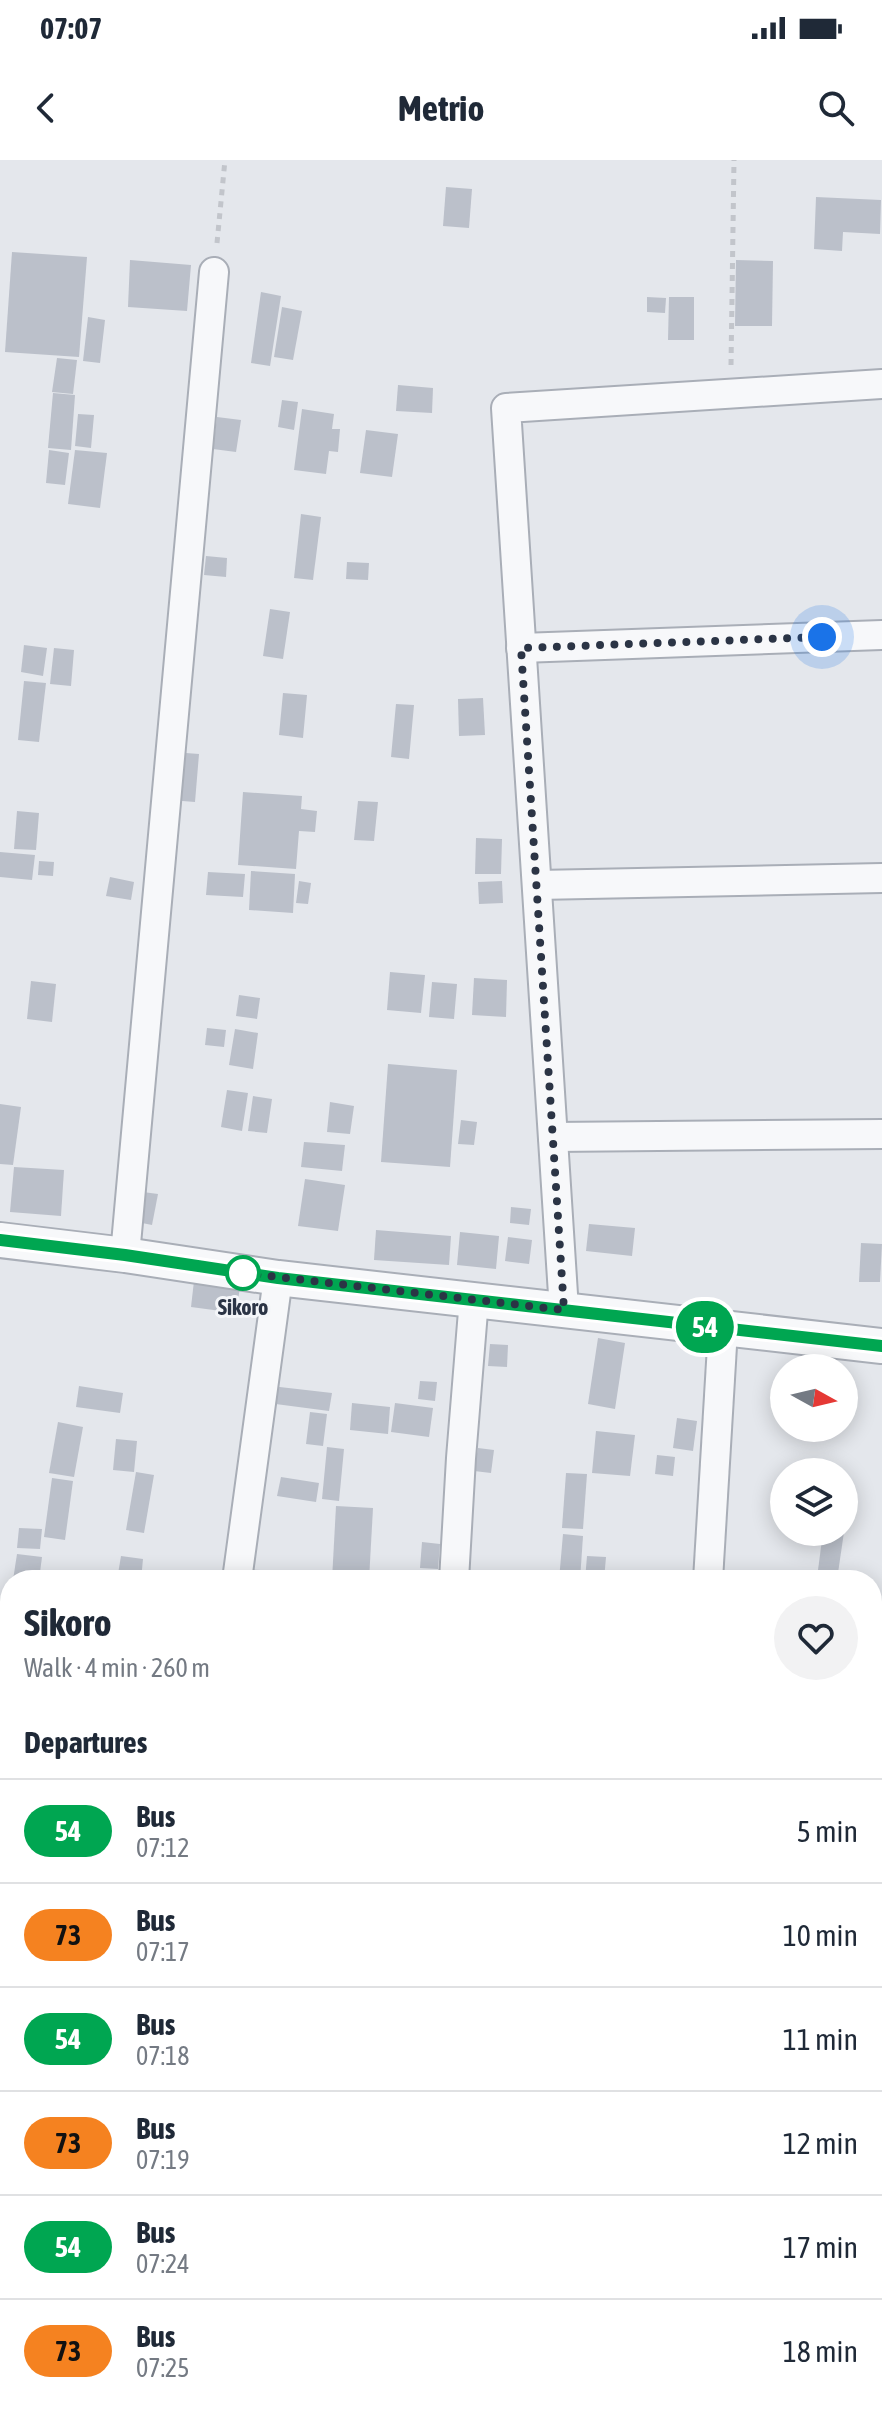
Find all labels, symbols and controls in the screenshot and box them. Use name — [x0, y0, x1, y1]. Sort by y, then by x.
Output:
text: 07:07 — [40, 11, 102, 45]
icon: back — [24, 86, 68, 130]
icon: search — [814, 86, 858, 130]
text: Metrio — [398, 87, 484, 129]
your location — [802, 617, 842, 657]
marker: Sikoro — [226, 1256, 260, 1290]
place label: Sikoro — [218, 1294, 268, 1320]
line badge: 54 — [669, 1301, 741, 1353]
text: 54 — [692, 1311, 718, 1343]
north arrow — [770, 1354, 858, 1442]
map controls — [770, 1354, 858, 1546]
button: layers — [770, 1458, 858, 1546]
button: heart — [774, 1596, 858, 1680]
text: Sikoro — [24, 1601, 112, 1644]
text: Walk · 4 min · 260 m — [24, 1653, 210, 1683]
text: Departures — [24, 1725, 147, 1759]
text: Bus — [136, 1799, 175, 1833]
text: 5 min — [797, 1814, 858, 1848]
text: 54 — [55, 1815, 81, 1847]
text: 07:12 — [136, 1833, 190, 1863]
text: Bus — [136, 1903, 175, 1937]
text: 10 min — [783, 1918, 858, 1952]
text: 73 — [55, 1919, 81, 1951]
text: 07:17 — [136, 1937, 190, 1967]
text: Bus — [136, 2007, 175, 2041]
text: 11 min — [783, 2022, 858, 2056]
text: 54 — [55, 2023, 81, 2055]
text: 07:18 — [136, 2041, 190, 2071]
text: Bus — [136, 2111, 175, 2145]
text: 12 min — [783, 2126, 858, 2160]
text: 73 — [55, 2127, 81, 2159]
text: 07:19 — [136, 2145, 190, 2175]
text: Bus — [136, 2215, 175, 2249]
text: 17 min — [783, 2230, 858, 2264]
text: 54 — [55, 2231, 81, 2263]
text: 07:24 — [136, 2249, 190, 2279]
text: Bus — [136, 2319, 175, 2353]
text: 18 min — [783, 2334, 858, 2368]
text: 73 — [55, 2335, 81, 2367]
text: 07:25 — [136, 2353, 190, 2383]

